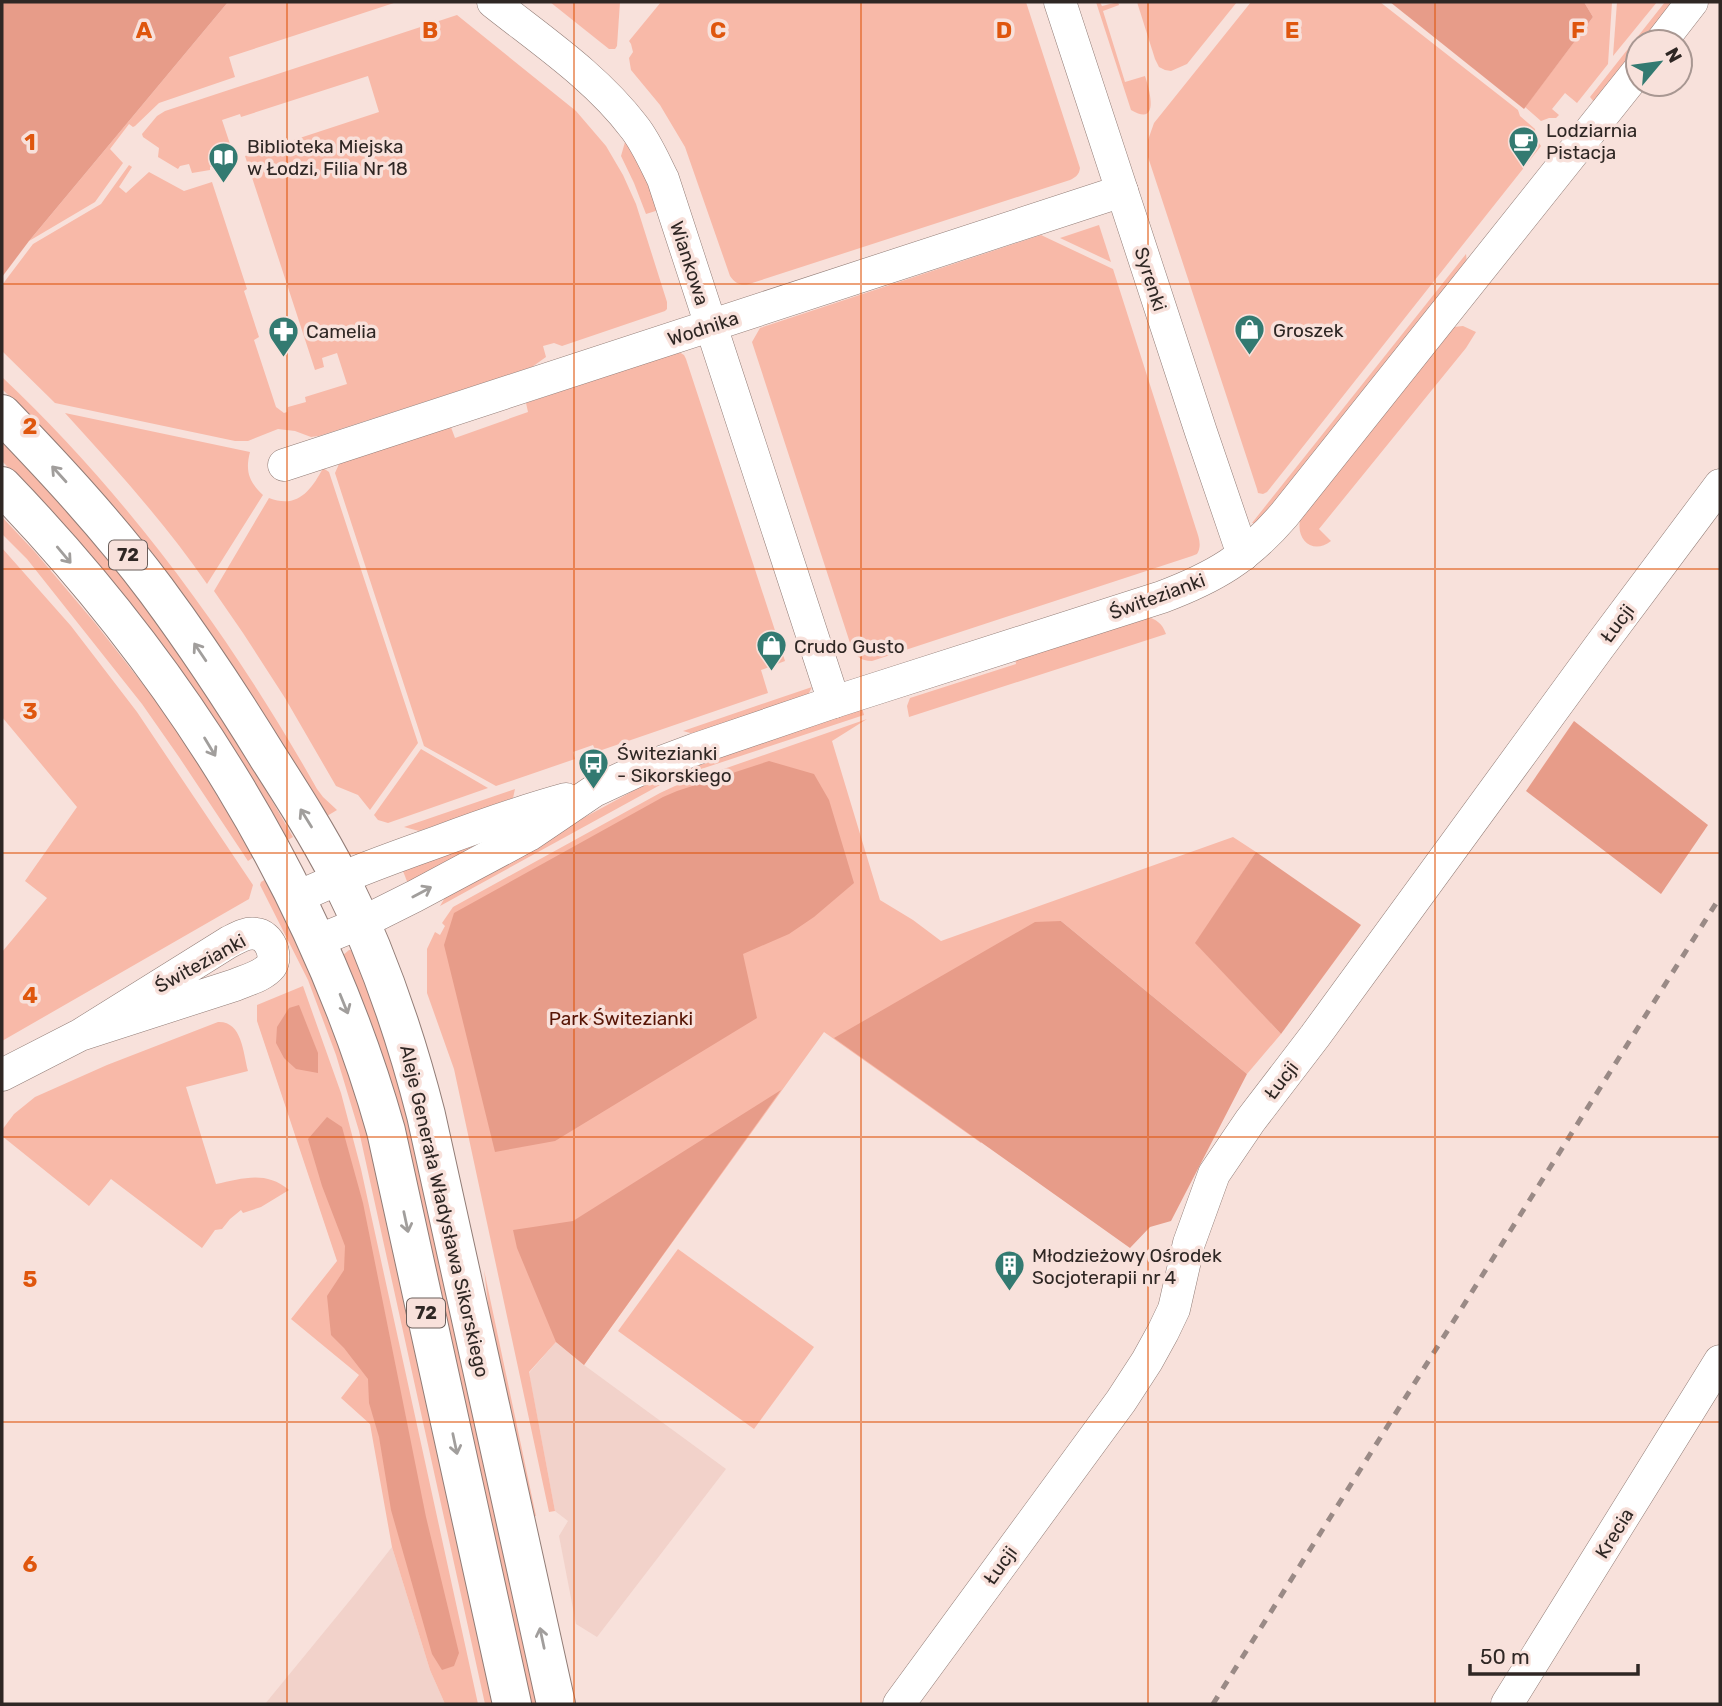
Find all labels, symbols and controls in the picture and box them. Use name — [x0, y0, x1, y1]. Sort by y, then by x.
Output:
text: A — [136, 16, 153, 44]
text: B — [422, 16, 438, 44]
text: C — [710, 16, 726, 44]
text: D — [996, 16, 1012, 44]
text: E — [1285, 16, 1299, 44]
text: F — [1571, 16, 1585, 44]
north arrow — [1624, 28, 1694, 98]
text: N — [1660, 43, 1687, 67]
place label: Lodziarnia Pistacja — [1546, 119, 1637, 164]
cafe icon: Lodziarnia Pistacja — [1506, 124, 1540, 168]
text: 1 — [24, 128, 36, 156]
place label: Biblioteka Miejska w Łodzi, Filia Nr 18 — [247, 135, 408, 180]
library icon: Biblioteka Miejska w Łodzi, Filia Nr 18 — [207, 140, 241, 184]
street label: Wiankowa — [665, 218, 714, 308]
street label: Syrenki — [1129, 244, 1172, 314]
street label: Wodnika — [665, 306, 742, 351]
shop icon: Groszek — [1233, 313, 1267, 357]
pharmacy icon: Camelia — [266, 314, 300, 358]
place label: Groszek — [1273, 319, 1344, 342]
place label: Camelia — [306, 320, 376, 343]
text: 2 — [23, 412, 37, 440]
one-way arrow — [50, 466, 67, 483]
road number: 72 — [109, 540, 147, 570]
one-way arrow — [56, 546, 72, 564]
street label: Świtezianki — [1106, 568, 1208, 624]
street label: Łucji — [1596, 600, 1639, 647]
shop icon: Crudo Gusto — [754, 629, 788, 673]
place label: Crudo Gusto — [794, 635, 905, 658]
one-way arrow — [193, 643, 208, 662]
text: 3 — [22, 697, 38, 725]
one-way arrow — [204, 737, 218, 757]
place label: Świtezianki - Sikorskiego — [617, 742, 732, 787]
bus stop icon: Świtezianki - Sikorskiego — [577, 747, 611, 791]
one-way arrow — [299, 809, 314, 828]
one-way arrow — [411, 885, 432, 899]
street label: Świtezianki — [151, 929, 250, 998]
text: 4 — [22, 981, 38, 1009]
one-way arrow — [338, 993, 351, 1014]
park label: Park Świtezianki — [549, 1007, 693, 1030]
street label: Aleje Generała Władysława Sikorskiego — [395, 1043, 494, 1379]
street label: Łucji — [1259, 1057, 1303, 1104]
one-way arrow — [400, 1210, 414, 1233]
place label: Młodzieżowy Ośrodek Socjoterapii nr 4 — [1032, 1244, 1222, 1289]
building icon: Młodzieżowy Ośrodek Socjoterapii nr 4 — [992, 1249, 1026, 1293]
text: 5 — [23, 1265, 38, 1293]
road number: 72 — [407, 1298, 445, 1328]
one-way arrow — [449, 1433, 462, 1455]
street label: Krecia — [1590, 1504, 1639, 1563]
street label: Łucji — [979, 1542, 1022, 1589]
text: 6 — [23, 1550, 38, 1578]
one-way arrow — [534, 1627, 548, 1650]
scale bar — [1470, 1632, 1638, 1676]
text: 50 m — [1480, 1644, 1530, 1669]

